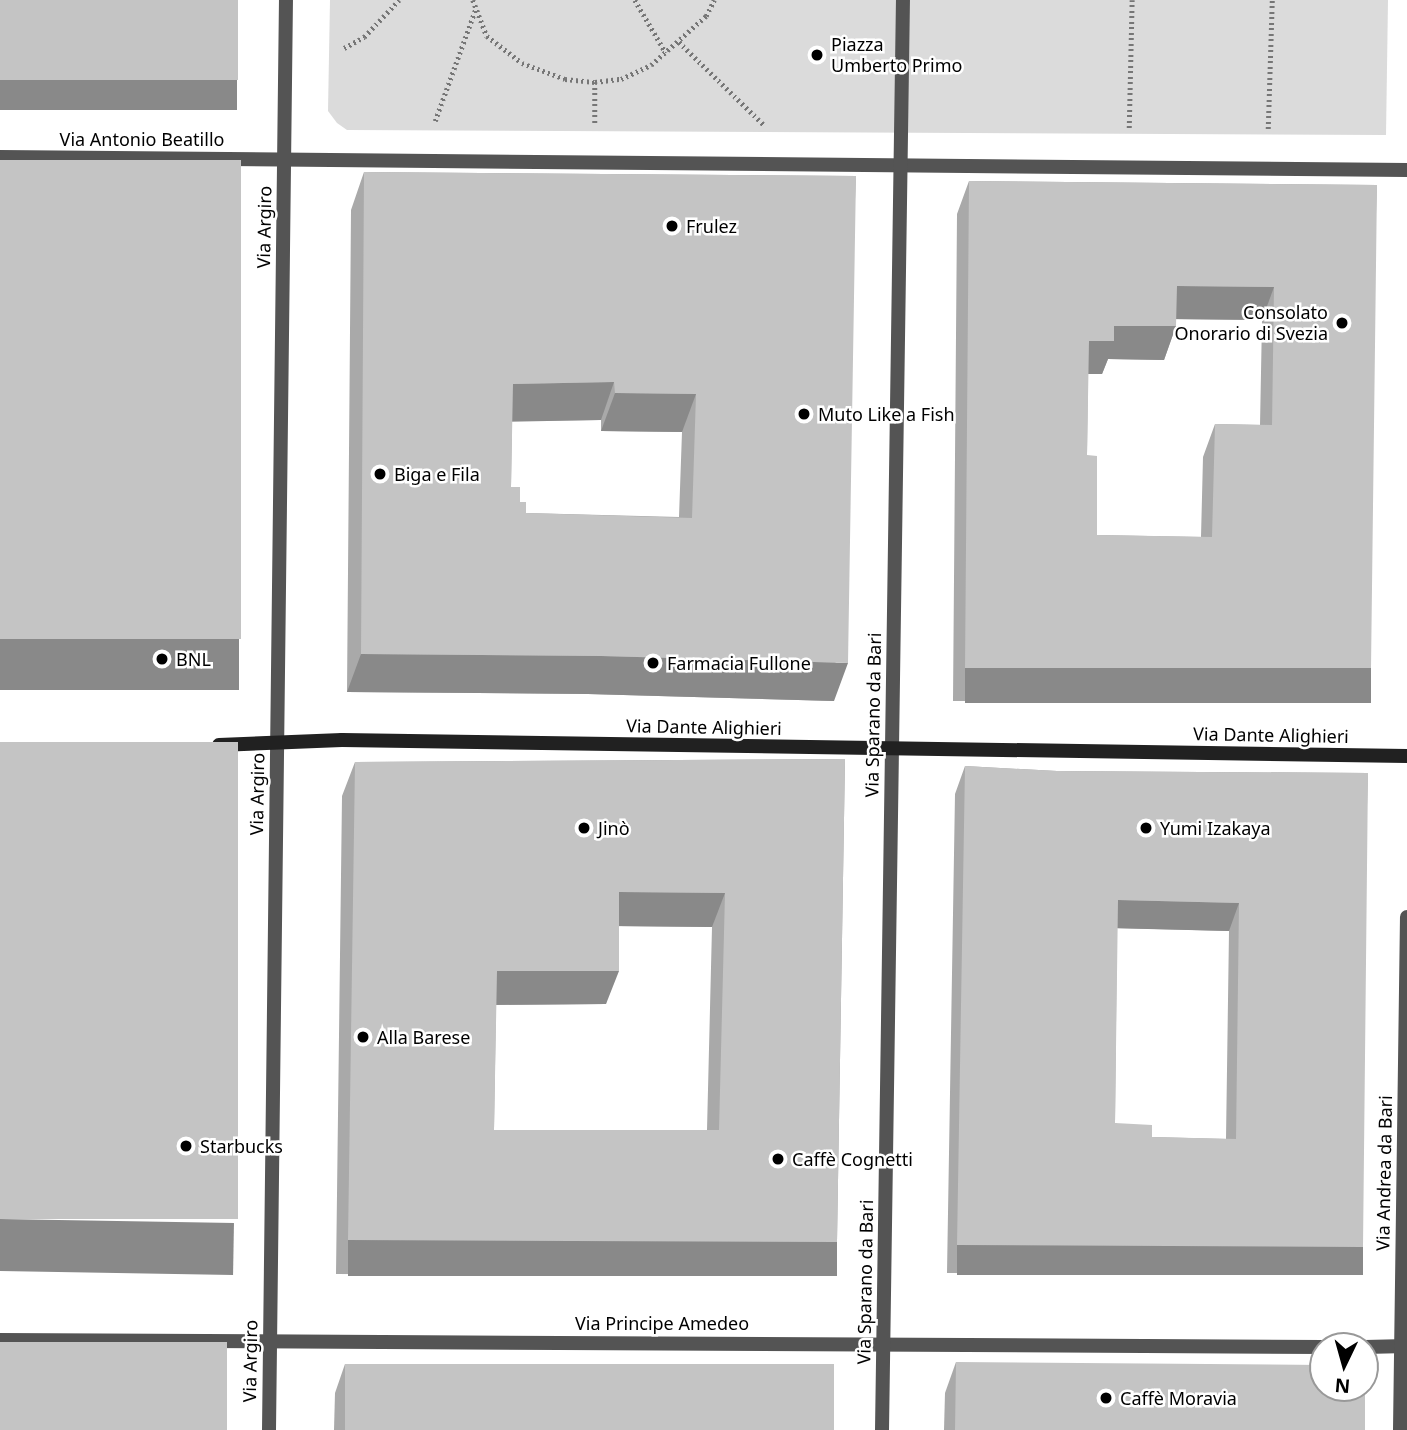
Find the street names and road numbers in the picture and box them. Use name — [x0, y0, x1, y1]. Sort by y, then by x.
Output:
street label: Via Antonio Beatillo — [60, 128, 224, 150]
street label: Via Argiro — [252, 185, 276, 269]
street label: Via Sparano da Bari — [861, 632, 885, 798]
street label: Via Dante Alighieri — [626, 715, 782, 739]
street label: Via Dante Alighieri — [1193, 723, 1349, 747]
street label: Via Argiro — [245, 752, 269, 836]
street label: Via Andrea da Bari — [1372, 1095, 1396, 1251]
street label: Via Sparano da Bari — [853, 1199, 877, 1365]
street label: Via Principe Amedeo — [575, 1312, 749, 1334]
street label: Via Argiro — [238, 1319, 262, 1403]

